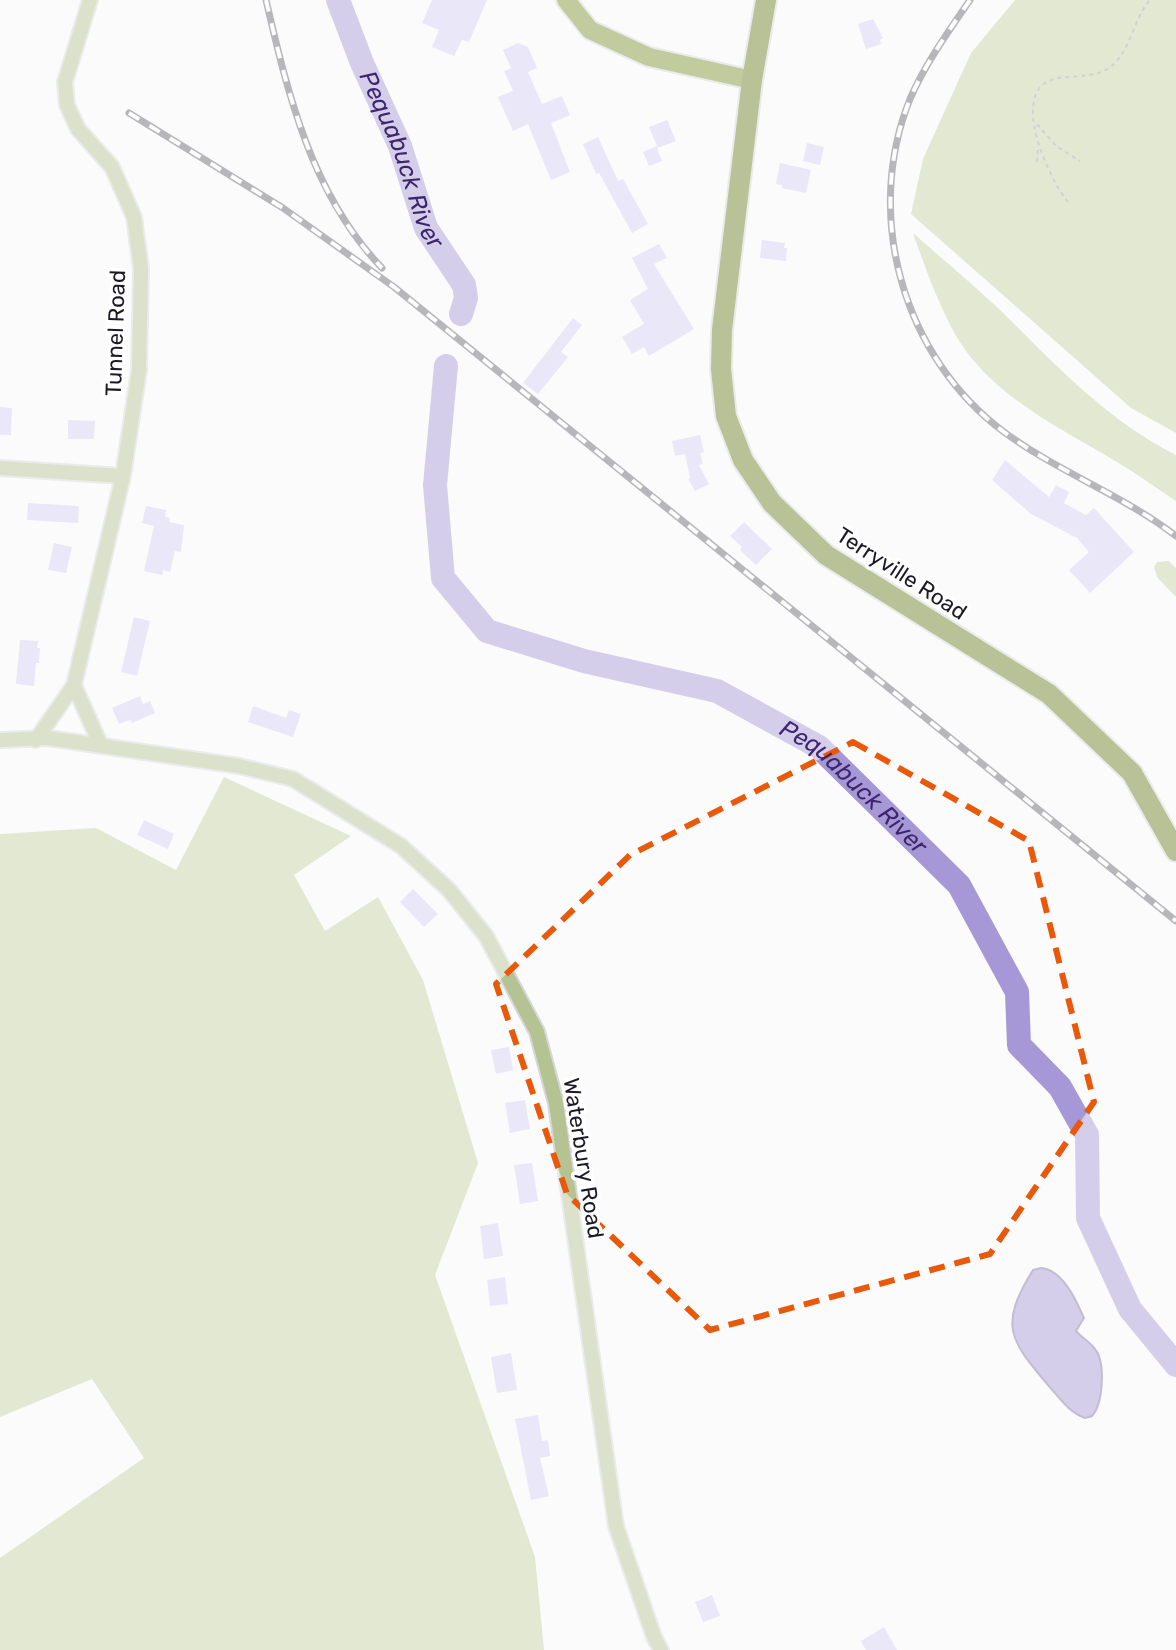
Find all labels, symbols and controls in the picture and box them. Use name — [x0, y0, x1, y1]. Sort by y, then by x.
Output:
water label: Pequabuck River — [354, 66, 450, 254]
street label: Tunnel Road — [100, 270, 131, 396]
street label: Terryville Road — [832, 521, 972, 626]
water label: Pequabuck River — [775, 714, 934, 860]
street label: Waterbury Road — [557, 1076, 610, 1240]

